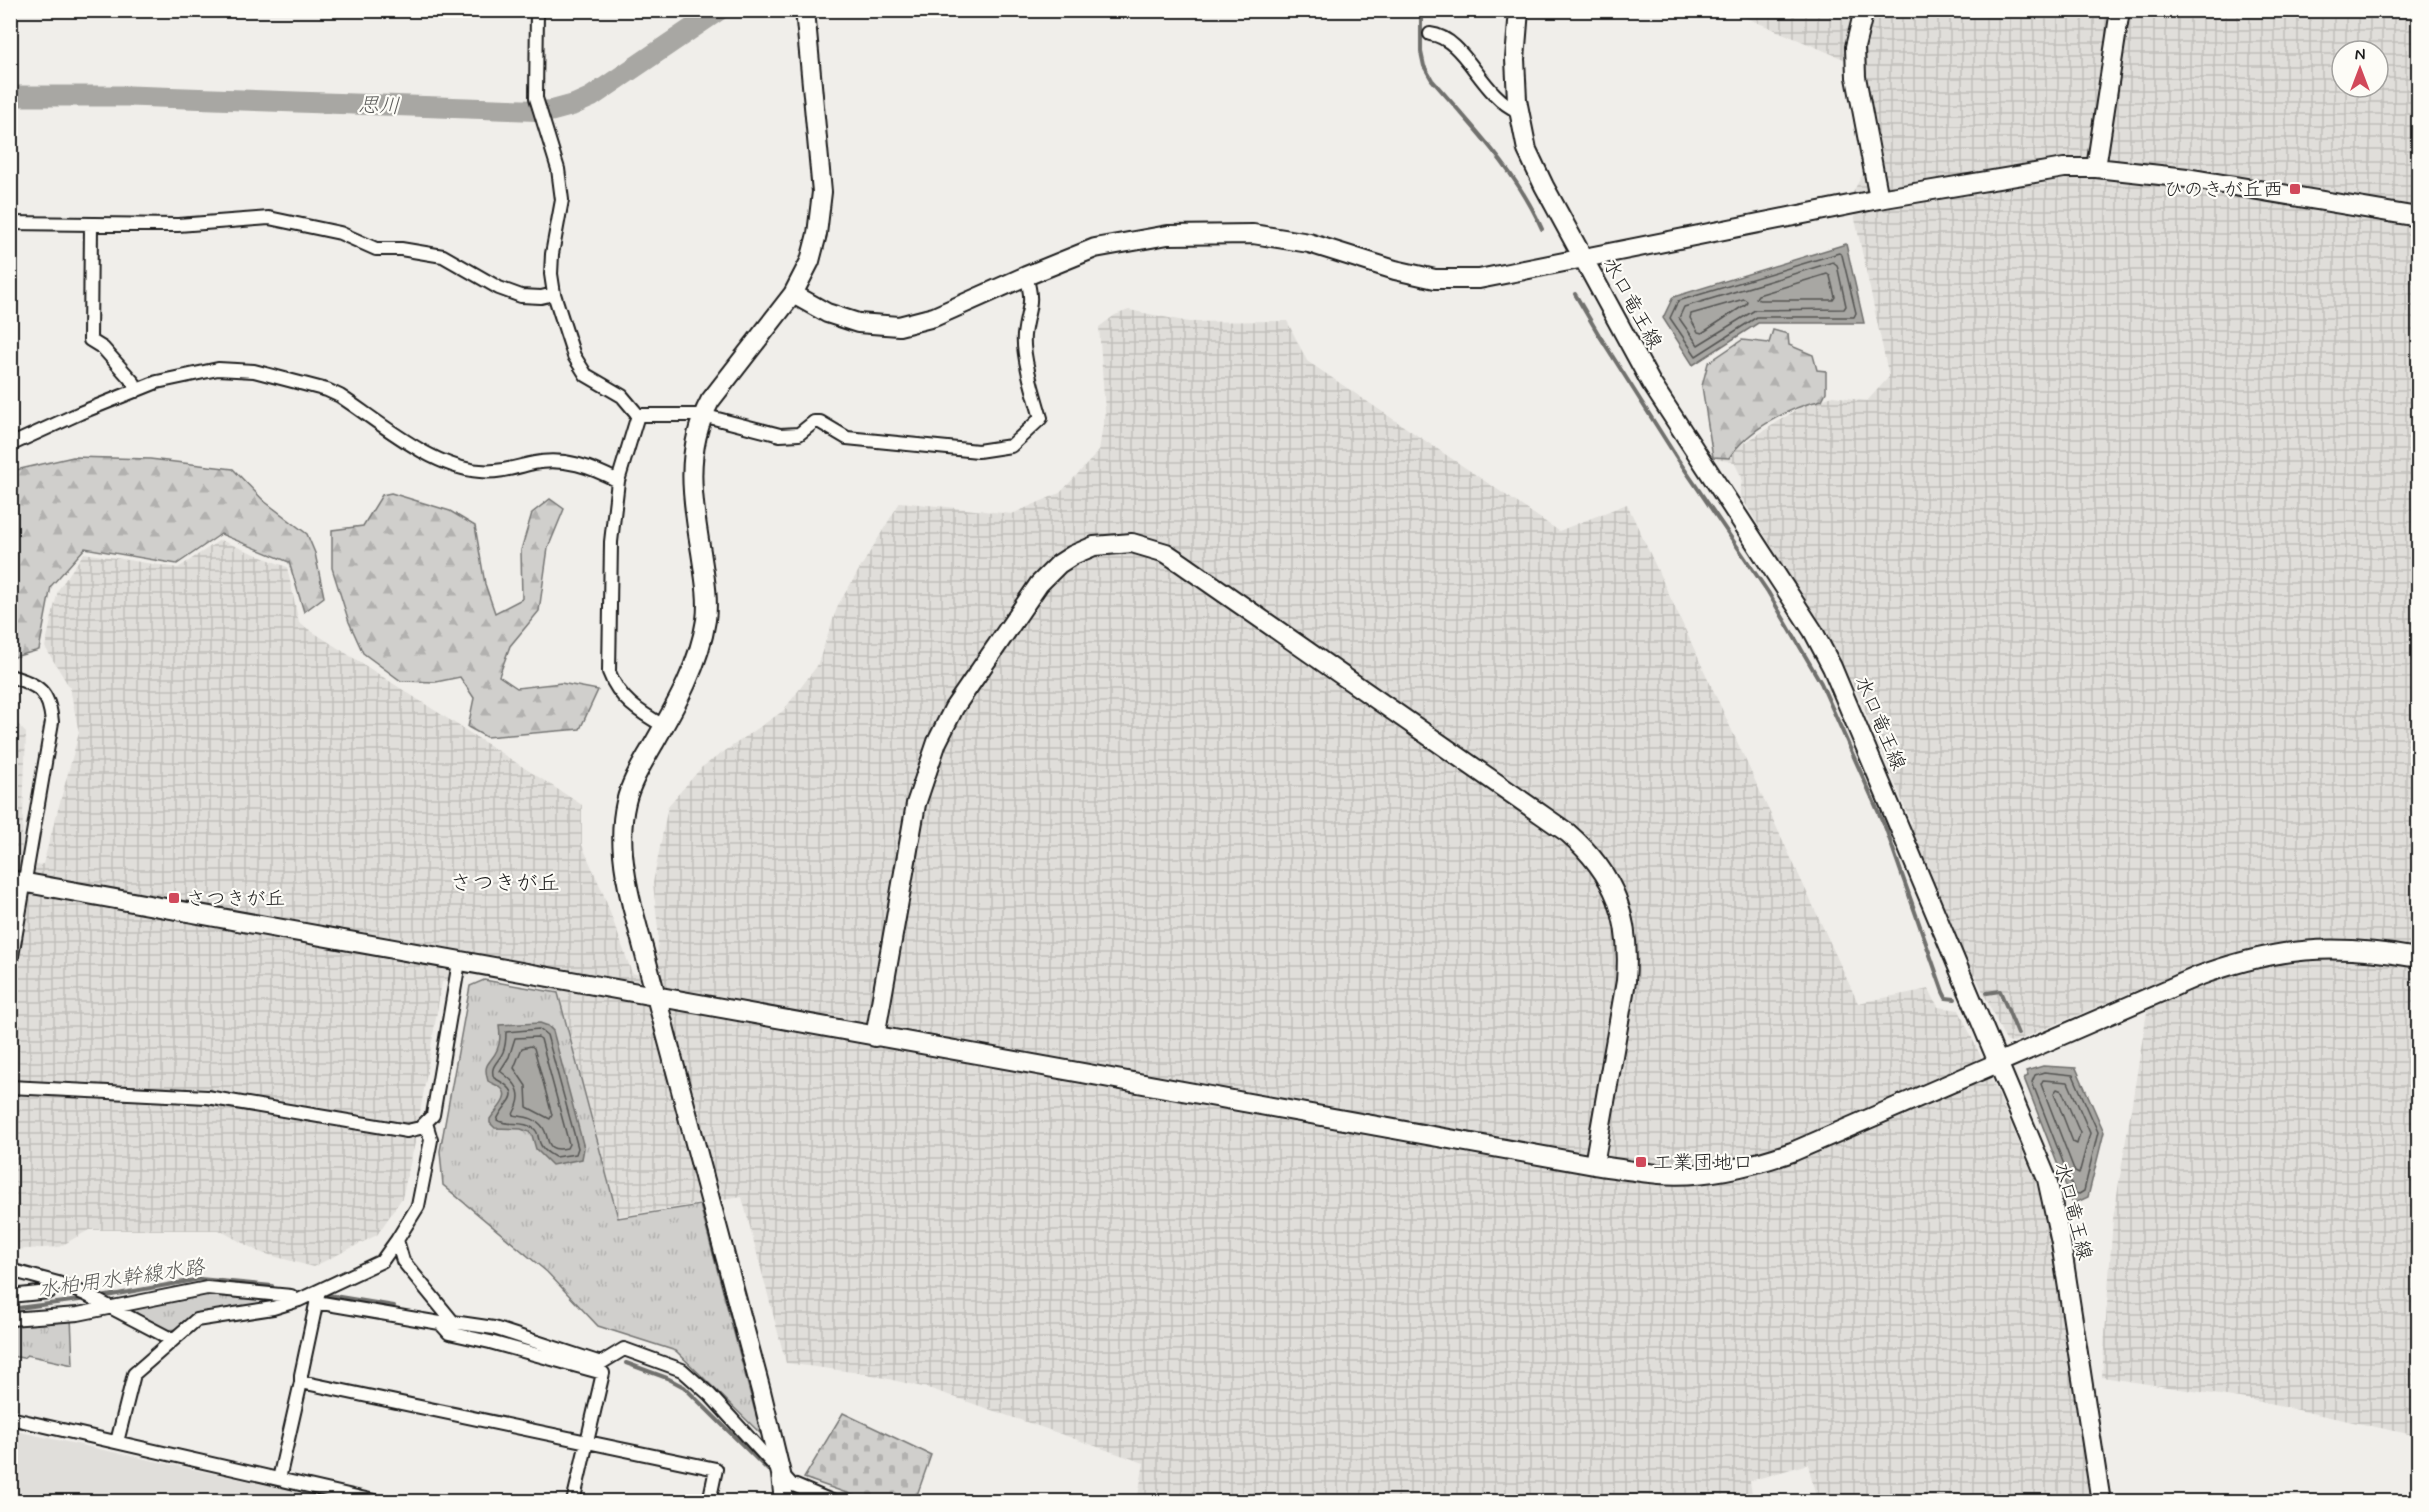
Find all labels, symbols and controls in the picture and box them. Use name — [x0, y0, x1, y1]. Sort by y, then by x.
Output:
north arrow — [2330, 39, 2390, 99]
text: N — [2355, 45, 2365, 66]
water label: 思川 — [357, 91, 400, 121]
place label: ひのきが丘西 — [2163, 177, 2283, 204]
marker: ひのきが丘西 — [2288, 182, 2302, 196]
street label: 水口竜王線 — [1596, 253, 1668, 354]
street label: 水口竜王線 — [1848, 672, 1912, 775]
district label: さつきが丘 — [450, 870, 560, 898]
place label: さつきが丘 — [186, 886, 286, 913]
marker: さつきが丘 — [167, 891, 181, 905]
place label: 工業団地口 — [1653, 1150, 1753, 1177]
marker: 工業団地口 — [1634, 1155, 1648, 1169]
street label: 水口竜王線 — [2047, 1160, 2098, 1263]
water label: 水柏用水幹線水路 — [36, 1253, 207, 1305]

